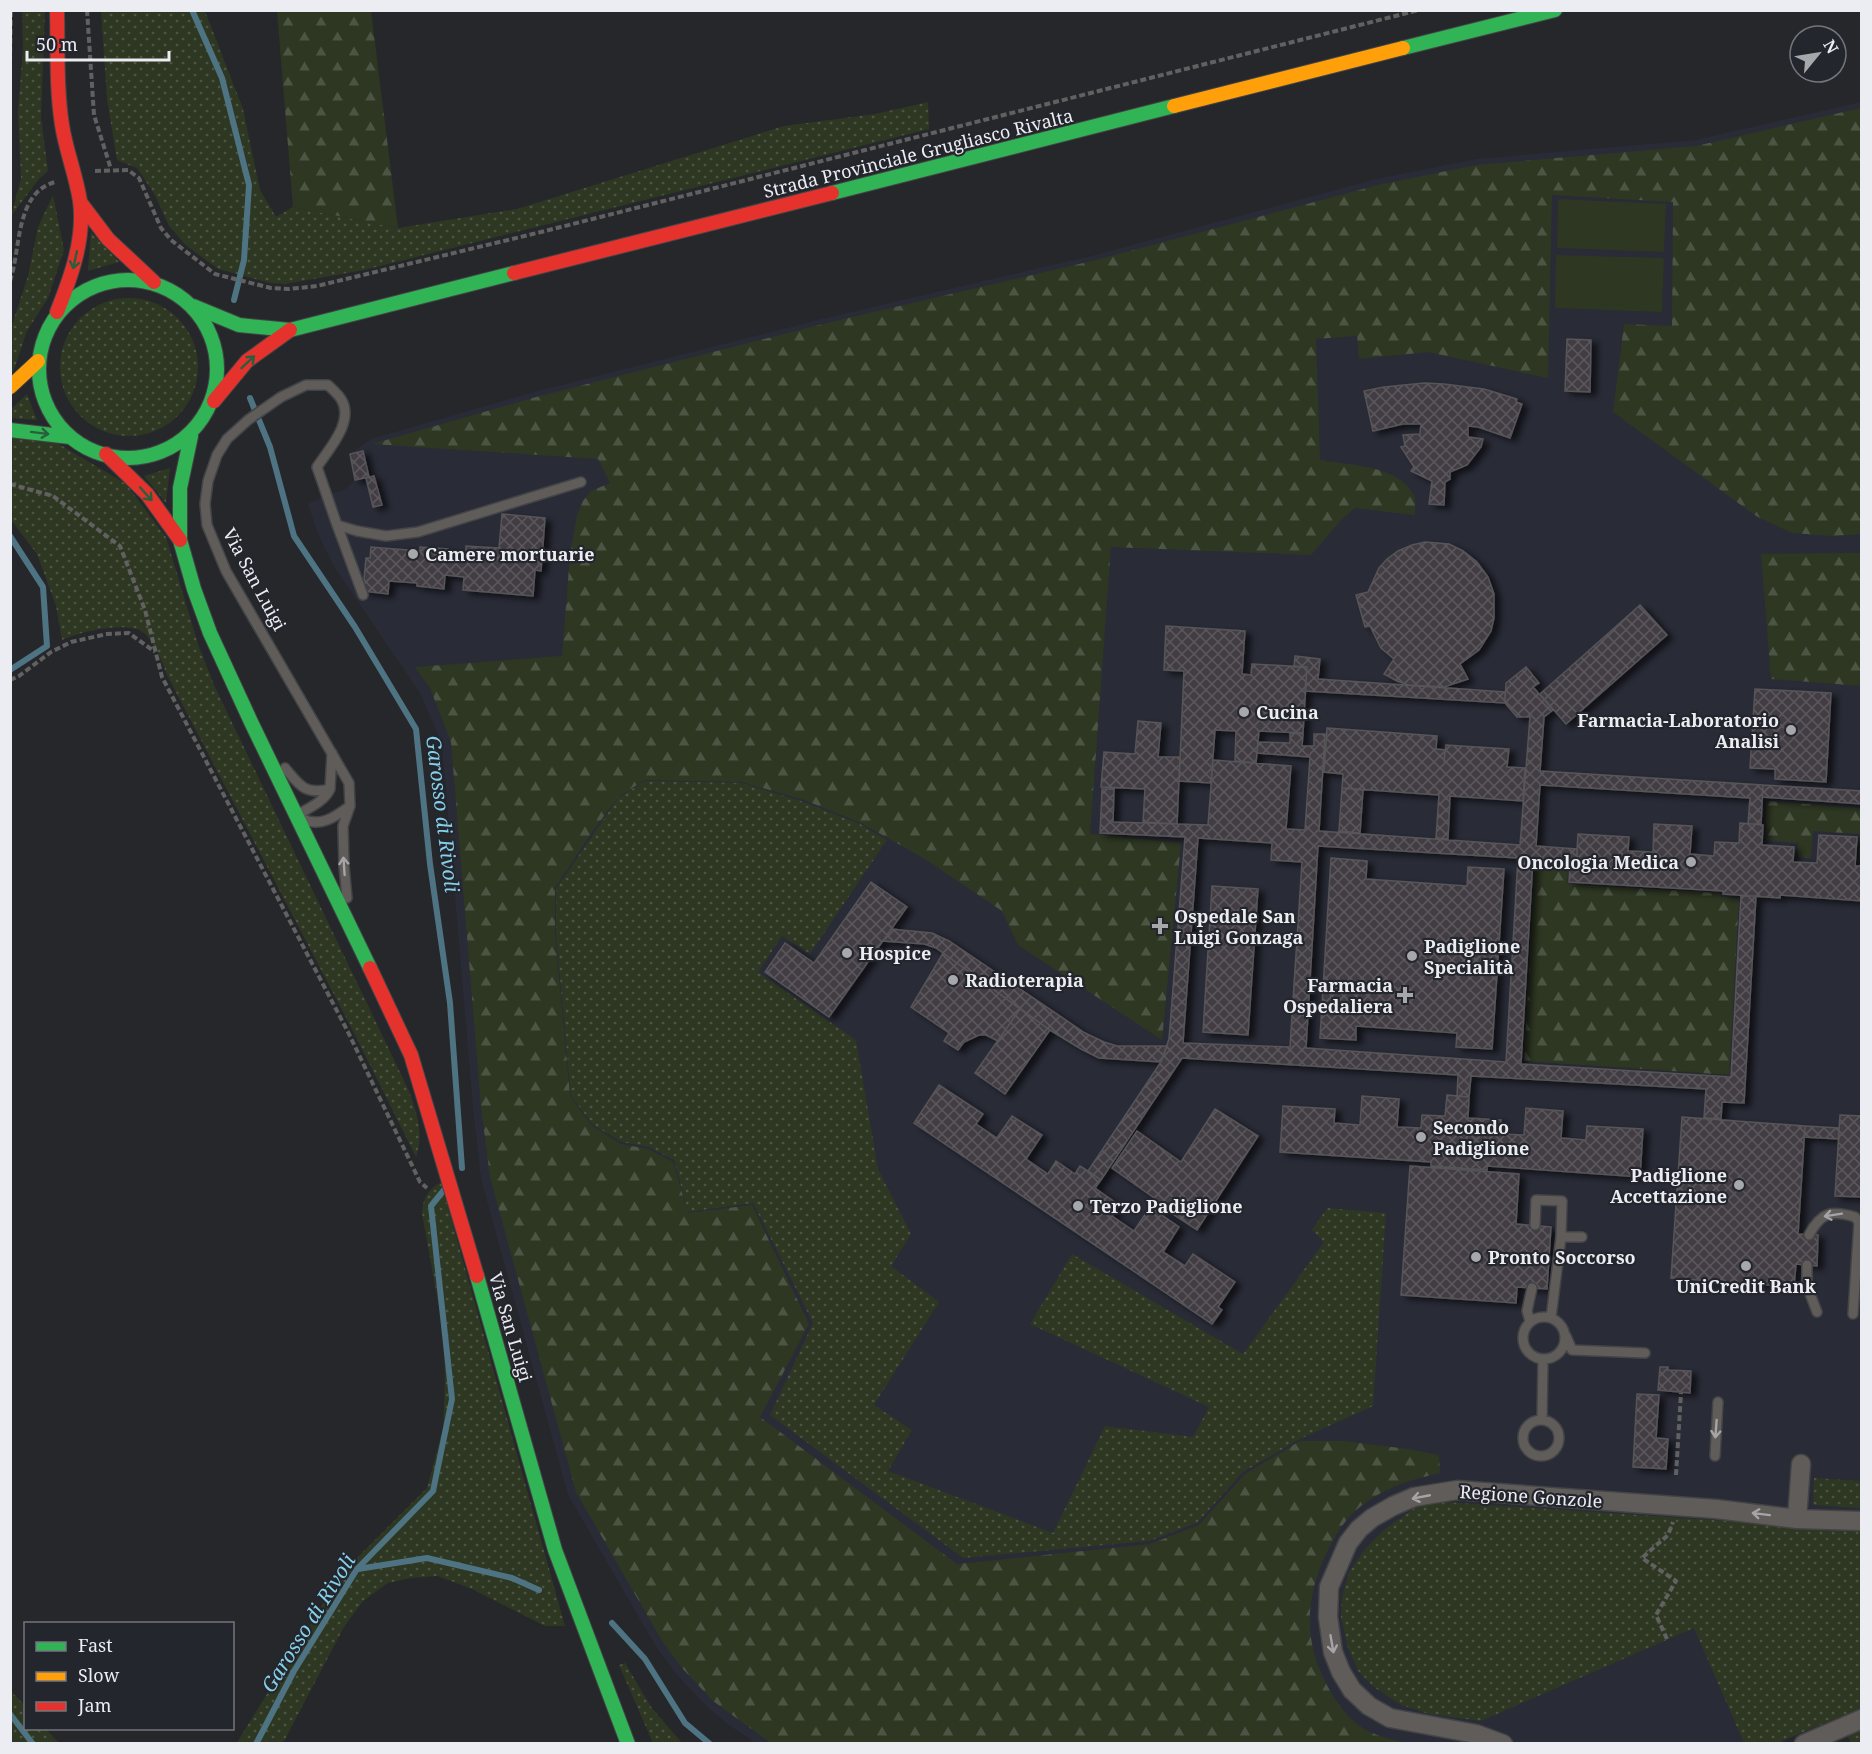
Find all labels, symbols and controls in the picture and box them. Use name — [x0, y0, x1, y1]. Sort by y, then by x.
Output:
scale bar — [27, 24, 170, 62]
north arrow — [1788, 24, 1848, 84]
text: 50 m — [36, 32, 78, 56]
text: N — [1818, 36, 1844, 58]
street label: Strada Provinciale Grugliasco Rivalta — [761, 103, 1075, 203]
one-way arrow — [69, 250, 80, 269]
one-way arrow — [240, 355, 255, 369]
one-way arrow — [30, 427, 50, 438]
one-way arrow — [139, 487, 153, 502]
street label: Via San Luigi — [218, 524, 292, 635]
place label: Camere mortuarie — [425, 542, 595, 566]
marker: Camere mortuarie — [406, 547, 420, 561]
place label: Cucina — [1256, 700, 1319, 724]
marker: Cucina — [1237, 705, 1251, 719]
place label: Farmacia-Laboratorio Analisi — [1577, 708, 1780, 753]
marker: Farmacia-Laboratorio Analisi — [1784, 723, 1798, 737]
water label: Garosso di Rivoli — [420, 734, 466, 894]
place label: Oncologia Medica — [1517, 850, 1679, 874]
marker: Oncologia Medica — [1684, 855, 1698, 869]
one-way arrow — [338, 856, 349, 876]
place label: Ospedale San Luigi Gonzaga — [1174, 904, 1304, 949]
marker: Ospedale San Luigi Gonzaga — [1151, 917, 1169, 935]
place label: Padiglione Specialità — [1424, 934, 1520, 979]
place label: Hospice — [859, 941, 931, 965]
marker: Hospice — [840, 946, 854, 960]
marker: Padiglione Specialità — [1405, 949, 1419, 963]
place label: Radioterapia — [965, 968, 1084, 992]
marker: Radioterapia — [946, 973, 960, 987]
place label: Farmacia Ospedaliera — [1283, 973, 1393, 1018]
marker: Farmacia Ospedaliera — [1398, 988, 1412, 1002]
place label: Secondo Padiglione — [1433, 1115, 1529, 1160]
marker: Secondo Padiglione — [1414, 1130, 1428, 1144]
place label: Padiglione Accettazione — [1610, 1163, 1727, 1208]
marker: Padiglione Accettazione — [1732, 1178, 1746, 1192]
place label: Terzo Padiglione — [1090, 1194, 1242, 1218]
marker: Terzo Padiglione — [1071, 1199, 1085, 1213]
one-way arrow — [1824, 1209, 1843, 1220]
place label: Pronto Soccorso — [1488, 1245, 1636, 1269]
marker: Pronto Soccorso — [1469, 1250, 1483, 1264]
marker: UniCredit Bank — [1739, 1259, 1753, 1273]
street label: Via San Luigi — [484, 1269, 538, 1385]
place label: UniCredit Bank — [1676, 1274, 1816, 1298]
one-way arrow — [1711, 1418, 1722, 1438]
street label: Regione Gonzole — [1459, 1479, 1603, 1513]
one-way arrow — [1412, 1491, 1431, 1503]
one-way arrow — [1752, 1508, 1772, 1519]
water label: Garosso di Rivoli — [255, 1549, 361, 1697]
legend — [24, 1622, 234, 1730]
text: Fast — [78, 1633, 113, 1657]
one-way arrow — [1327, 1634, 1338, 1654]
text: Slow — [78, 1663, 120, 1687]
text: Jam — [77, 1693, 112, 1717]

